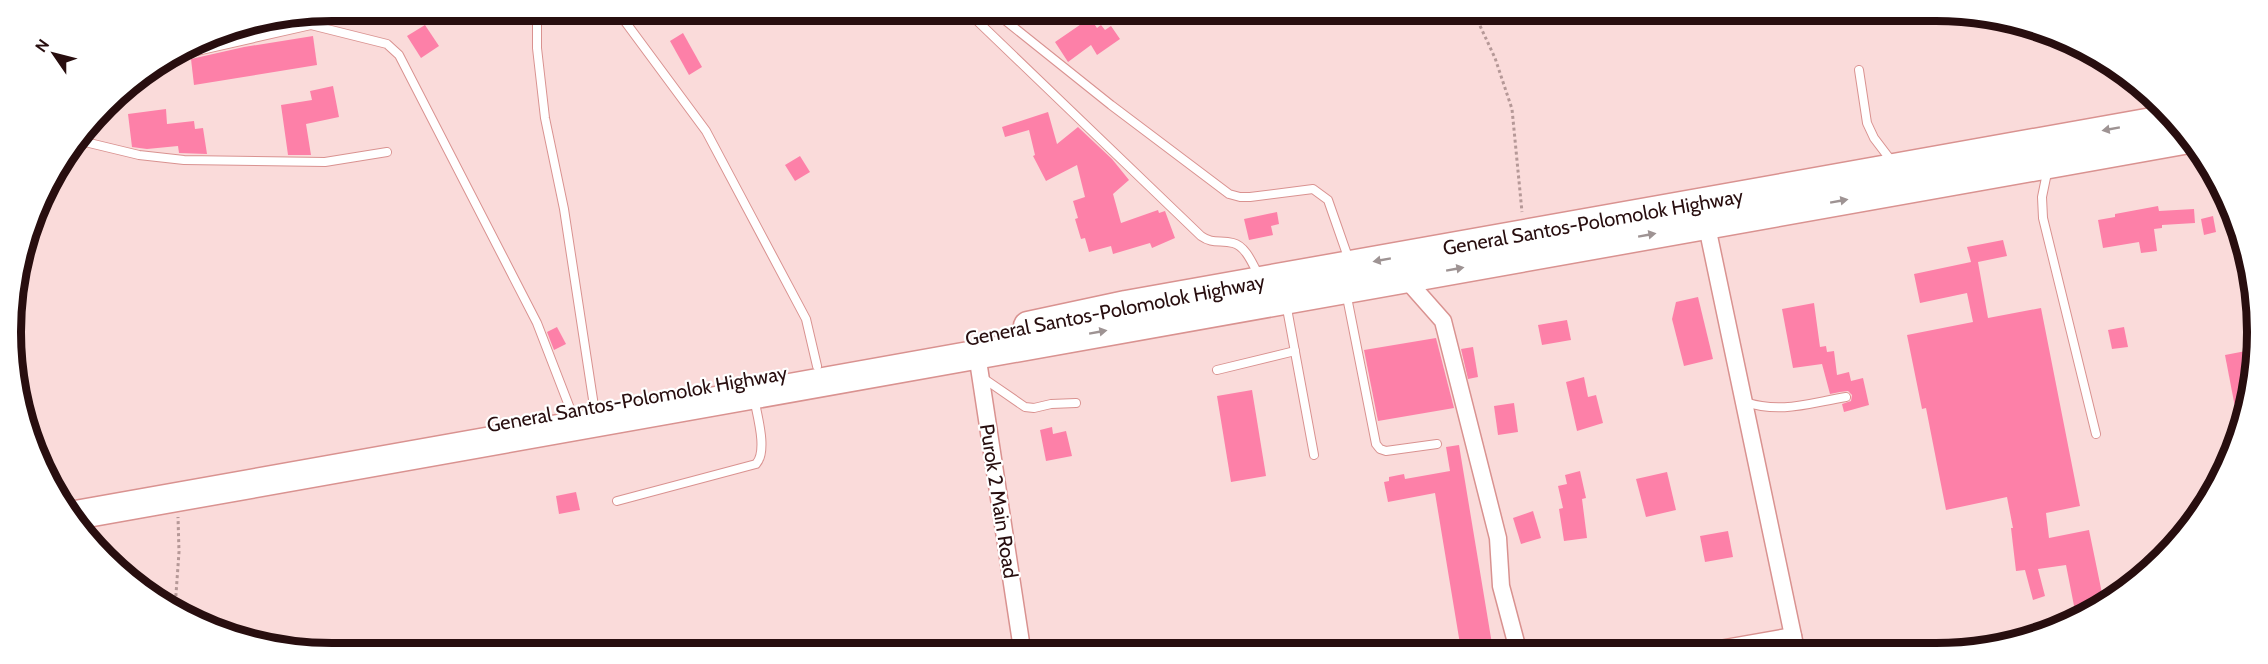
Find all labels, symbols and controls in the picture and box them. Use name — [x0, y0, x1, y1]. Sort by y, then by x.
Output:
north arrow — [24, 24, 84, 84]
text: N — [31, 36, 53, 56]
one-way arrow — [2101, 125, 2120, 134]
street label: General Santos-Polomolok Highway — [1441, 184, 1745, 260]
one-way arrow — [1830, 197, 1849, 206]
one-way arrow — [1638, 230, 1657, 239]
one-way arrow — [1372, 256, 1391, 265]
one-way arrow — [1446, 264, 1465, 273]
street label: General Santos-Polomolok Highway — [963, 269, 1267, 351]
one-way arrow — [1089, 328, 1108, 337]
street label: General Santos-Polomolok Highway — [485, 361, 789, 437]
street label: Purok 2 Main Road — [975, 422, 1023, 580]

